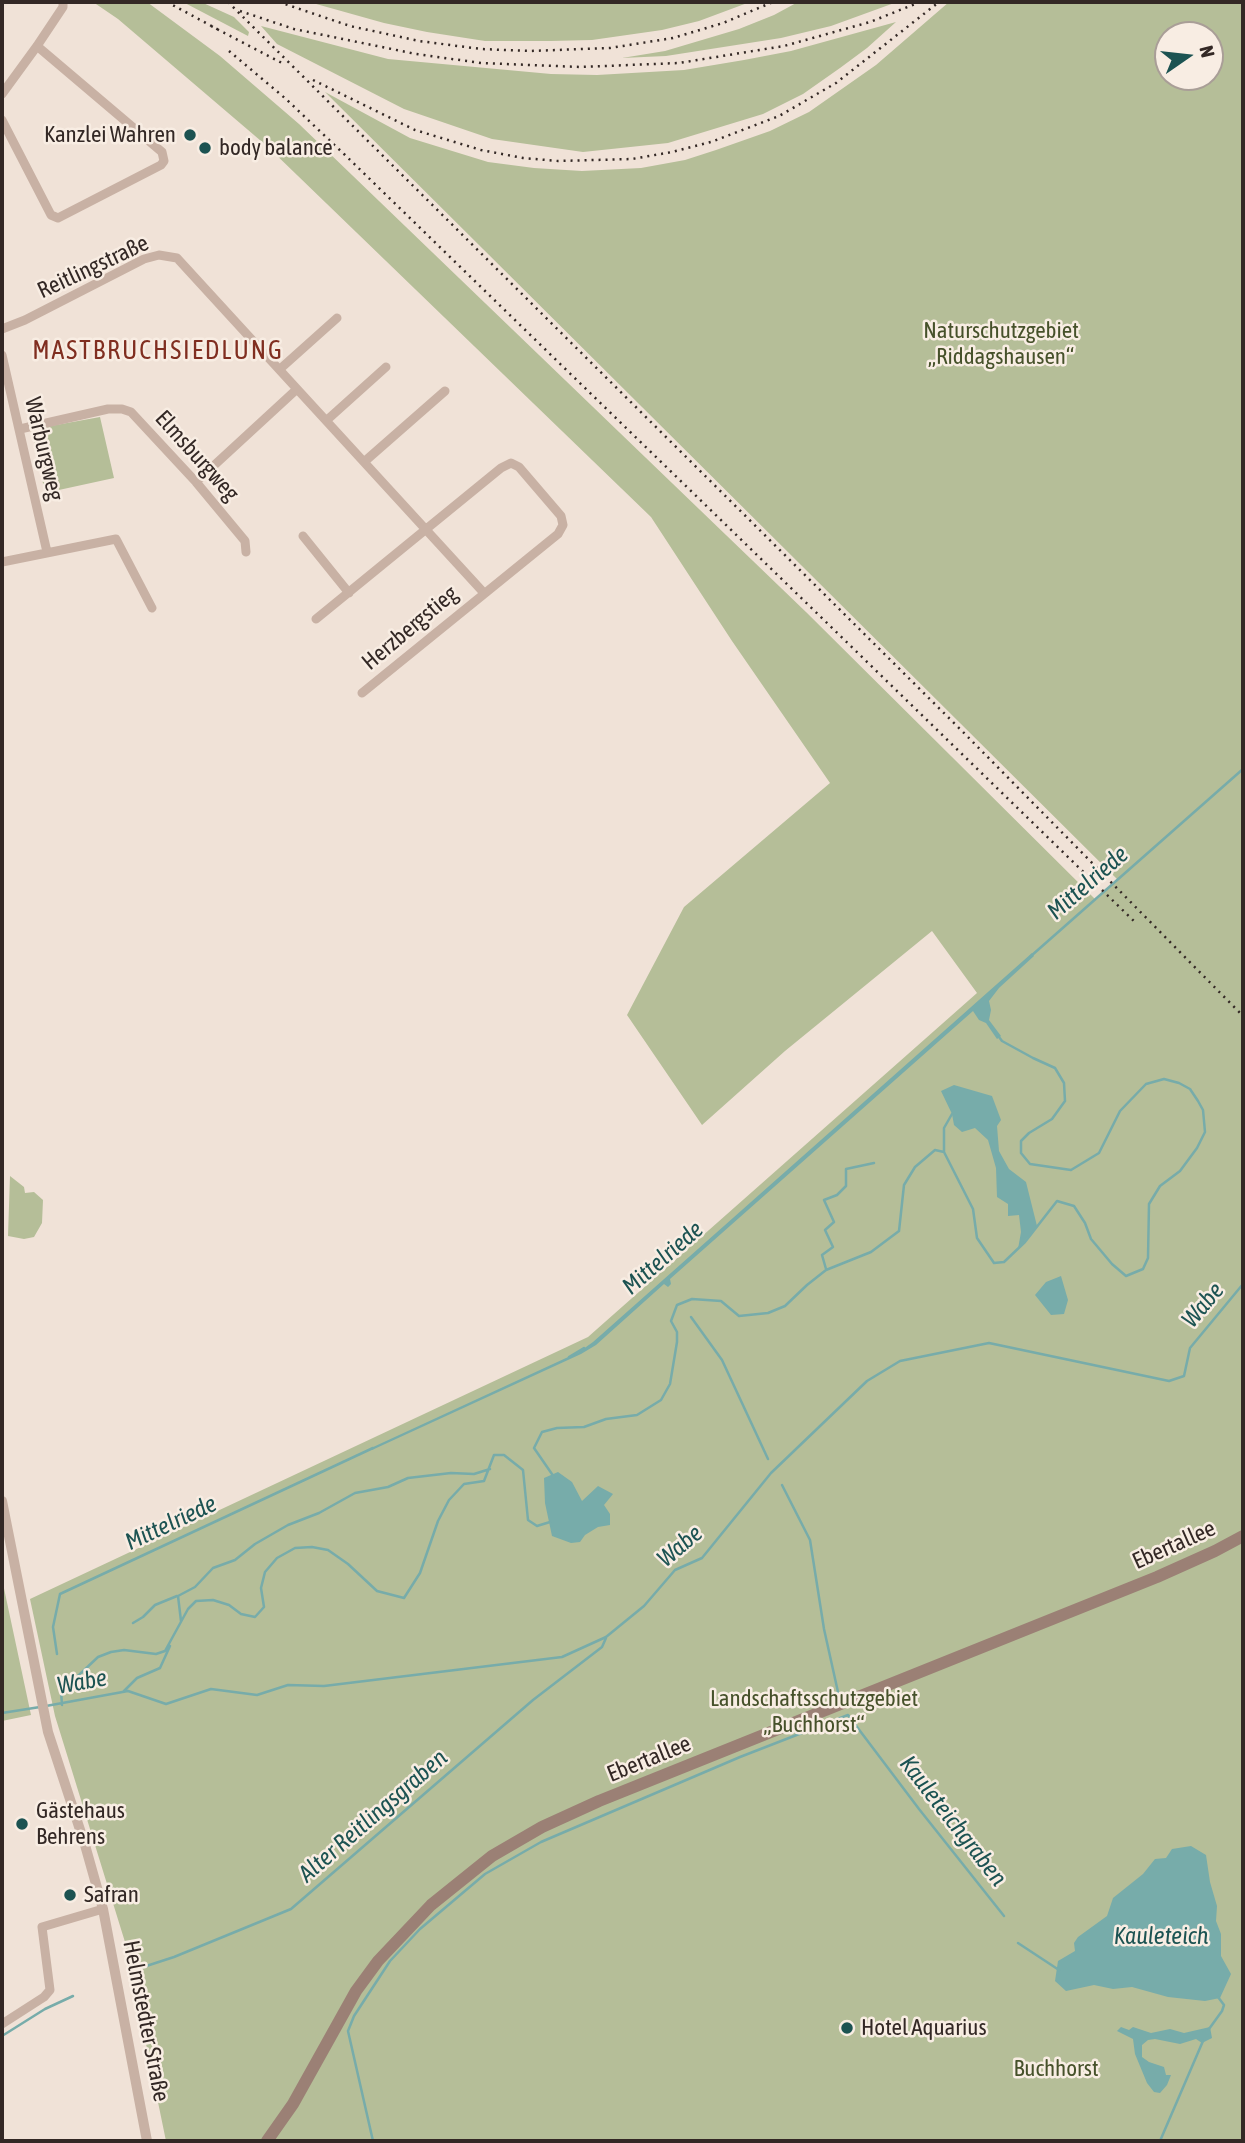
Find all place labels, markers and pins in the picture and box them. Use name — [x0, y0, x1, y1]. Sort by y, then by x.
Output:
place label: Kanzlei Wahren — [44, 121, 176, 149]
marker: Kanzlei Wahren — [182, 127, 198, 143]
place label: body balance — [219, 134, 333, 162]
marker: body balance — [197, 140, 213, 156]
place label: Gästehaus Behrens — [36, 1797, 125, 1851]
marker: Gästehaus Behrens — [14, 1816, 30, 1832]
place label: Safran — [84, 1881, 139, 1909]
marker: Safran — [62, 1887, 78, 1903]
place label: Hotel Aquarius — [861, 2014, 987, 2042]
marker: Hotel Aquarius — [839, 2020, 855, 2036]

